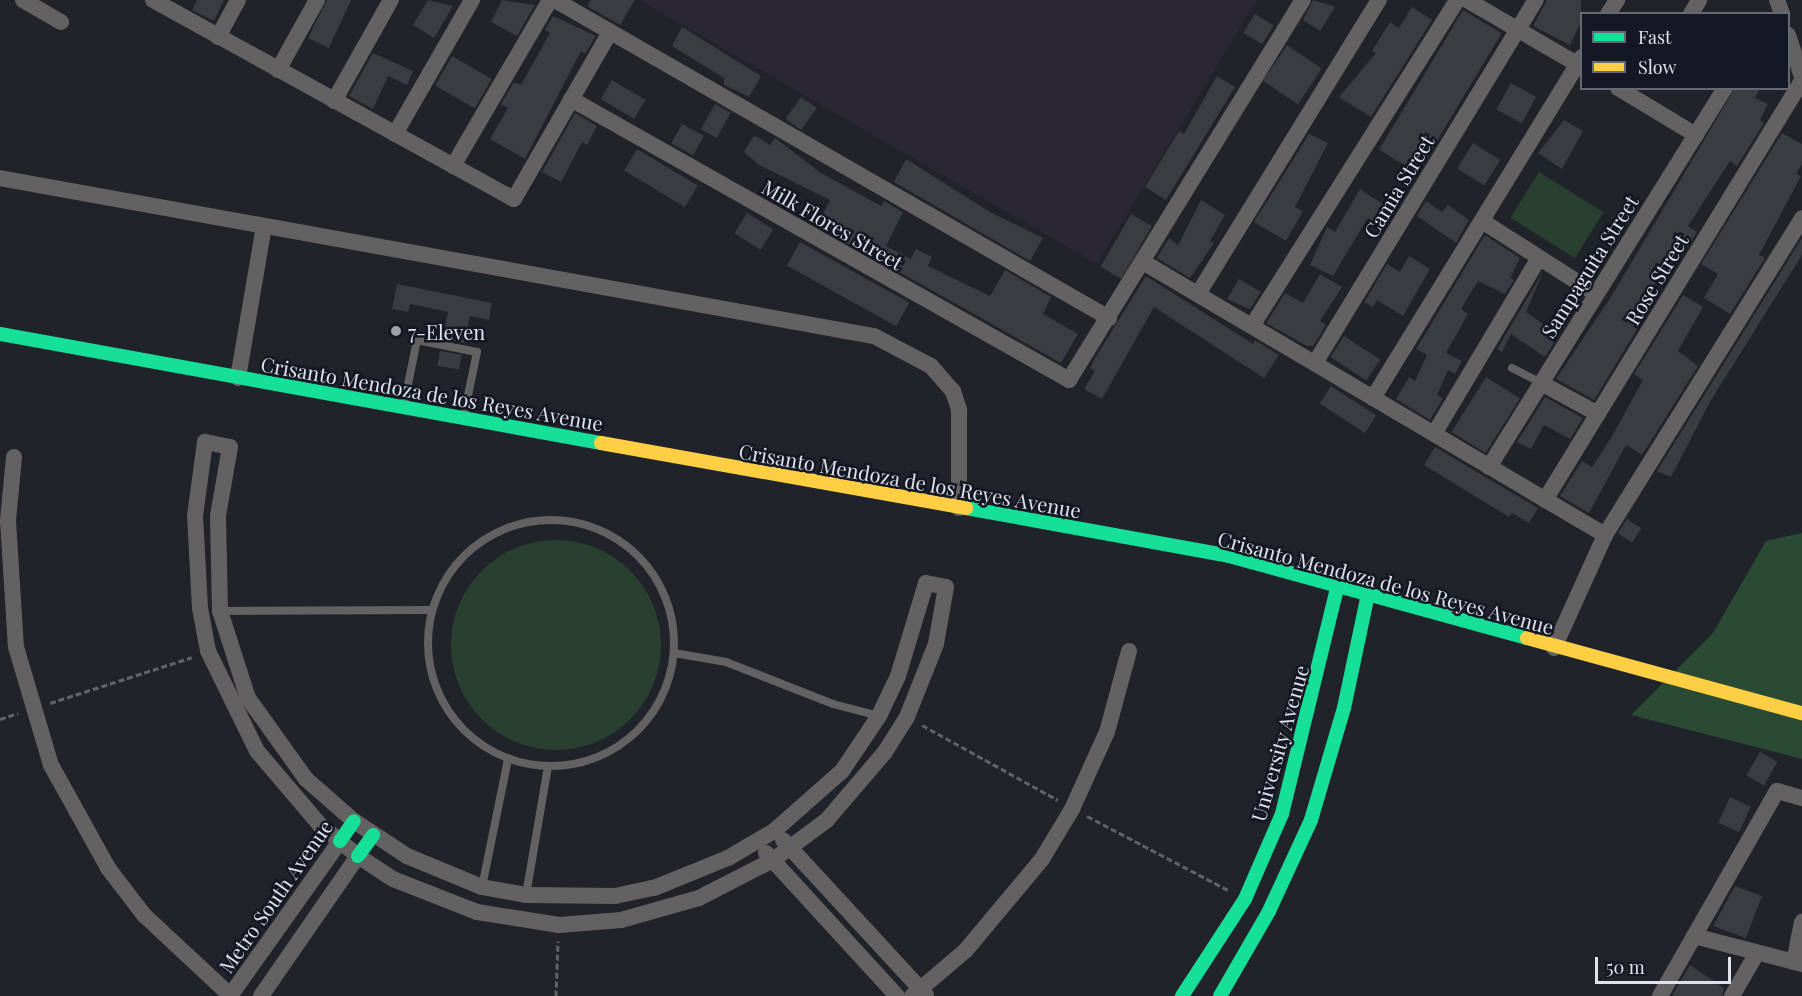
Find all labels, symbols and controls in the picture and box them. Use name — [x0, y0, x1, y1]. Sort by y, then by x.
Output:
legend — [1580, 12, 1790, 90]
text: Fast — [1638, 25, 1671, 49]
text: Slow — [1638, 55, 1676, 79]
street label: Camia Street — [1358, 130, 1438, 242]
street label: Milk Flores Street — [758, 174, 908, 274]
street label: Sampaguita Street — [1535, 190, 1643, 342]
street label: Rose Street — [1620, 229, 1692, 329]
place label: 7-Eleven — [408, 319, 485, 343]
marker: 7-Eleven — [389, 324, 403, 338]
street label: Crisanto Mendoza de los Reyes Avenue — [258, 351, 606, 435]
street label: Crisanto Mendoza de los Reyes Avenue — [736, 438, 1084, 522]
street label: Crisanto Mendoza de los Reyes Avenue — [1215, 525, 1557, 639]
street label: University Avenue — [1245, 661, 1313, 825]
street label: Metro South Avenue — [213, 815, 337, 977]
scale bar — [1598, 945, 1734, 983]
text: 50 m — [1606, 955, 1645, 979]

